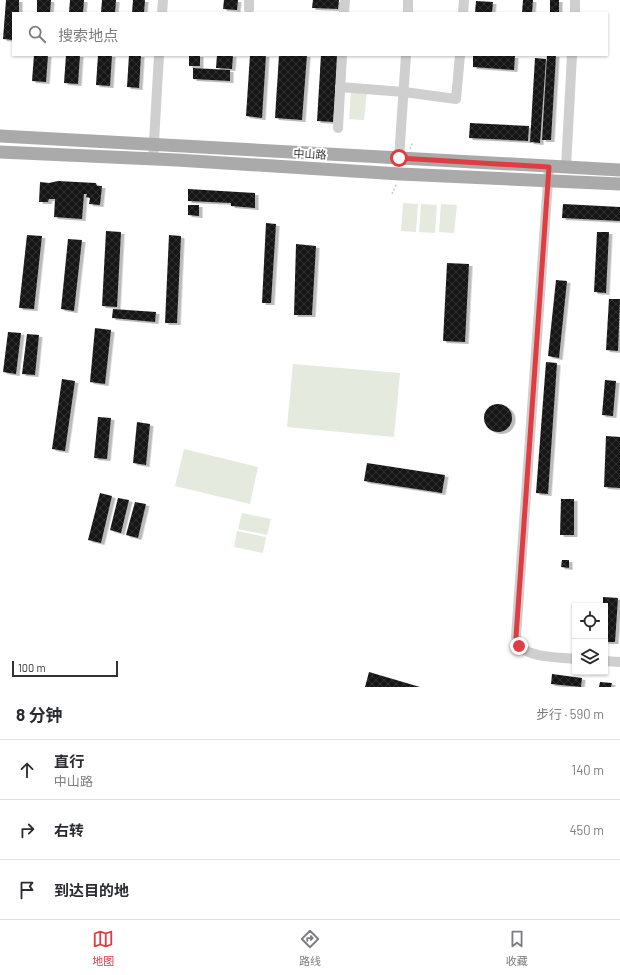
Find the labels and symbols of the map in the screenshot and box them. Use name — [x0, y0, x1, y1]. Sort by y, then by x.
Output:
street label: 中山路 — [293, 146, 327, 161]
route start — [390, 149, 408, 167]
route end — [510, 637, 528, 655]
scale bar — [12, 659, 118, 678]

